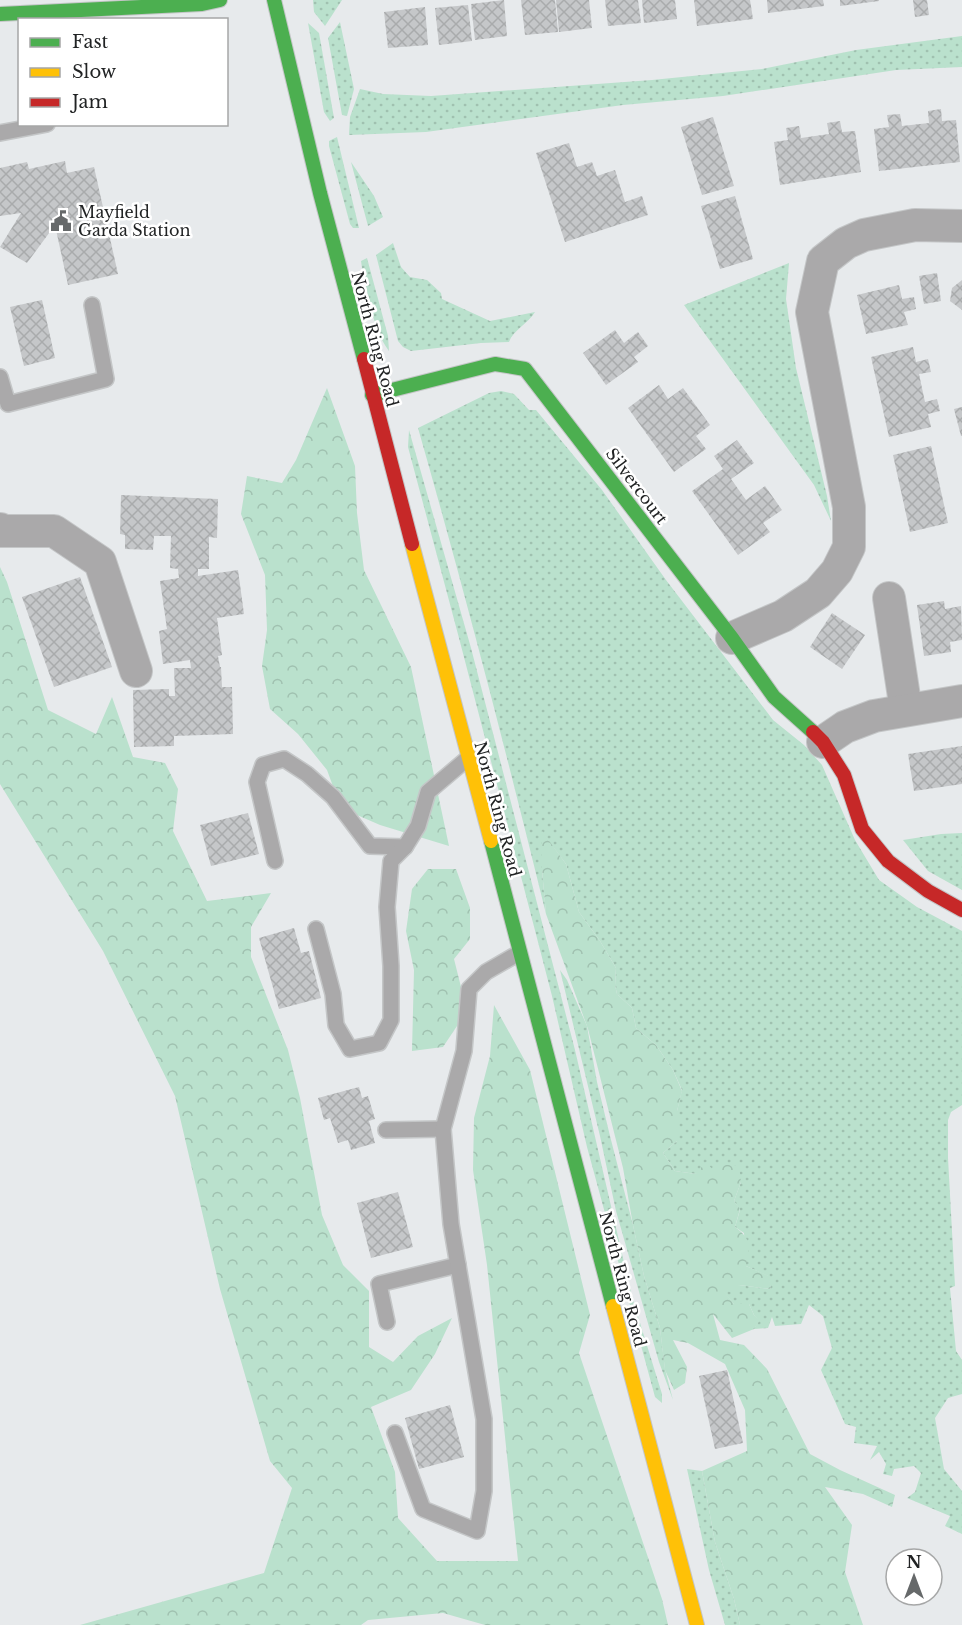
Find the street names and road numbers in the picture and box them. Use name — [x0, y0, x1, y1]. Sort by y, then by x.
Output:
street label: North Ring Road — [347, 269, 403, 409]
street label: Silvercourt — [602, 444, 672, 528]
street label: North Ring Road — [470, 739, 526, 879]
street label: North Ring Road — [595, 1209, 651, 1349]

